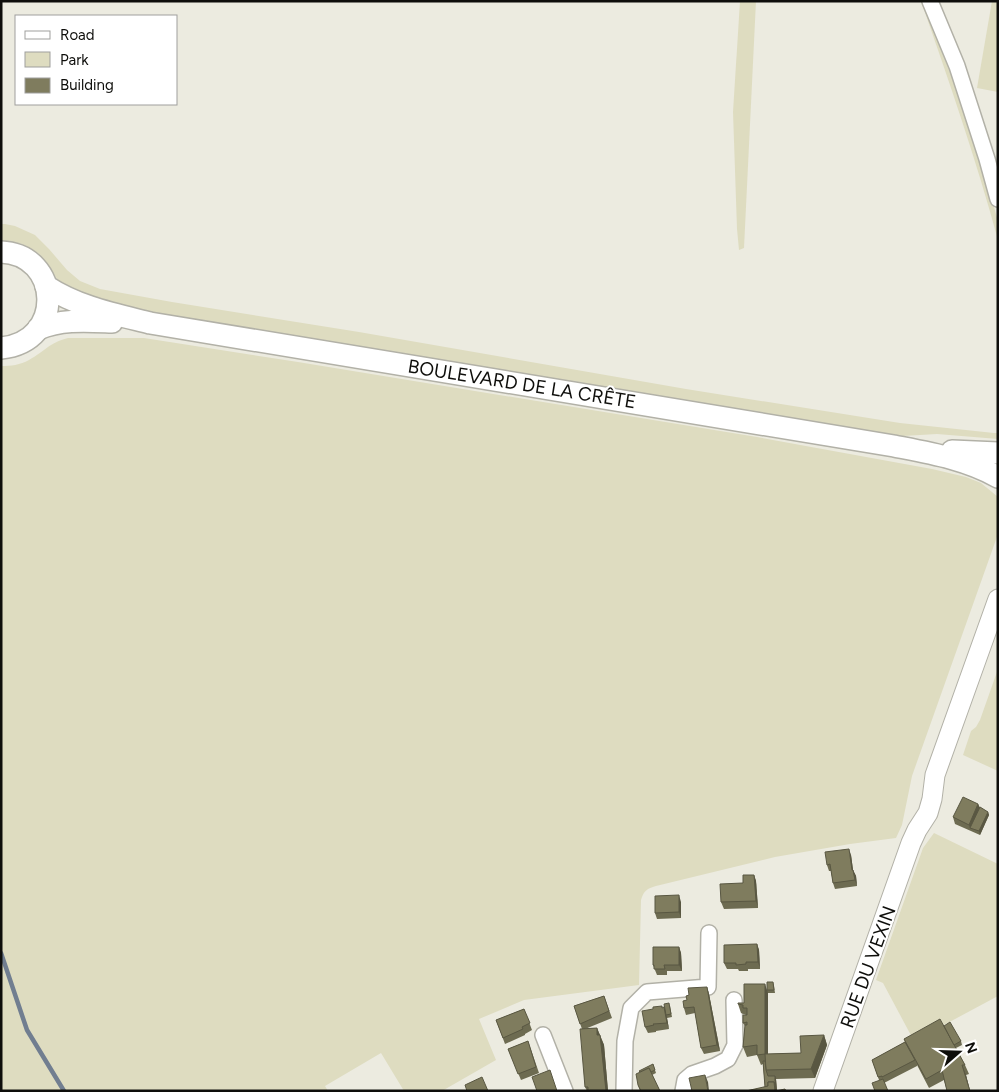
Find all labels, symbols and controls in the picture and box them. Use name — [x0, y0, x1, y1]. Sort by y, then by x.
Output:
legend — [15, 15, 178, 105]
text: Road — [60, 26, 95, 44]
text: Park — [60, 51, 89, 69]
text: Building — [60, 76, 114, 94]
street label: BOULEVARD DE LA CRÊTE — [406, 355, 638, 413]
street label: RUE DU VEXIN — [835, 903, 901, 1031]
north arrow — [934, 1027, 984, 1077]
text: N — [961, 1040, 981, 1056]

